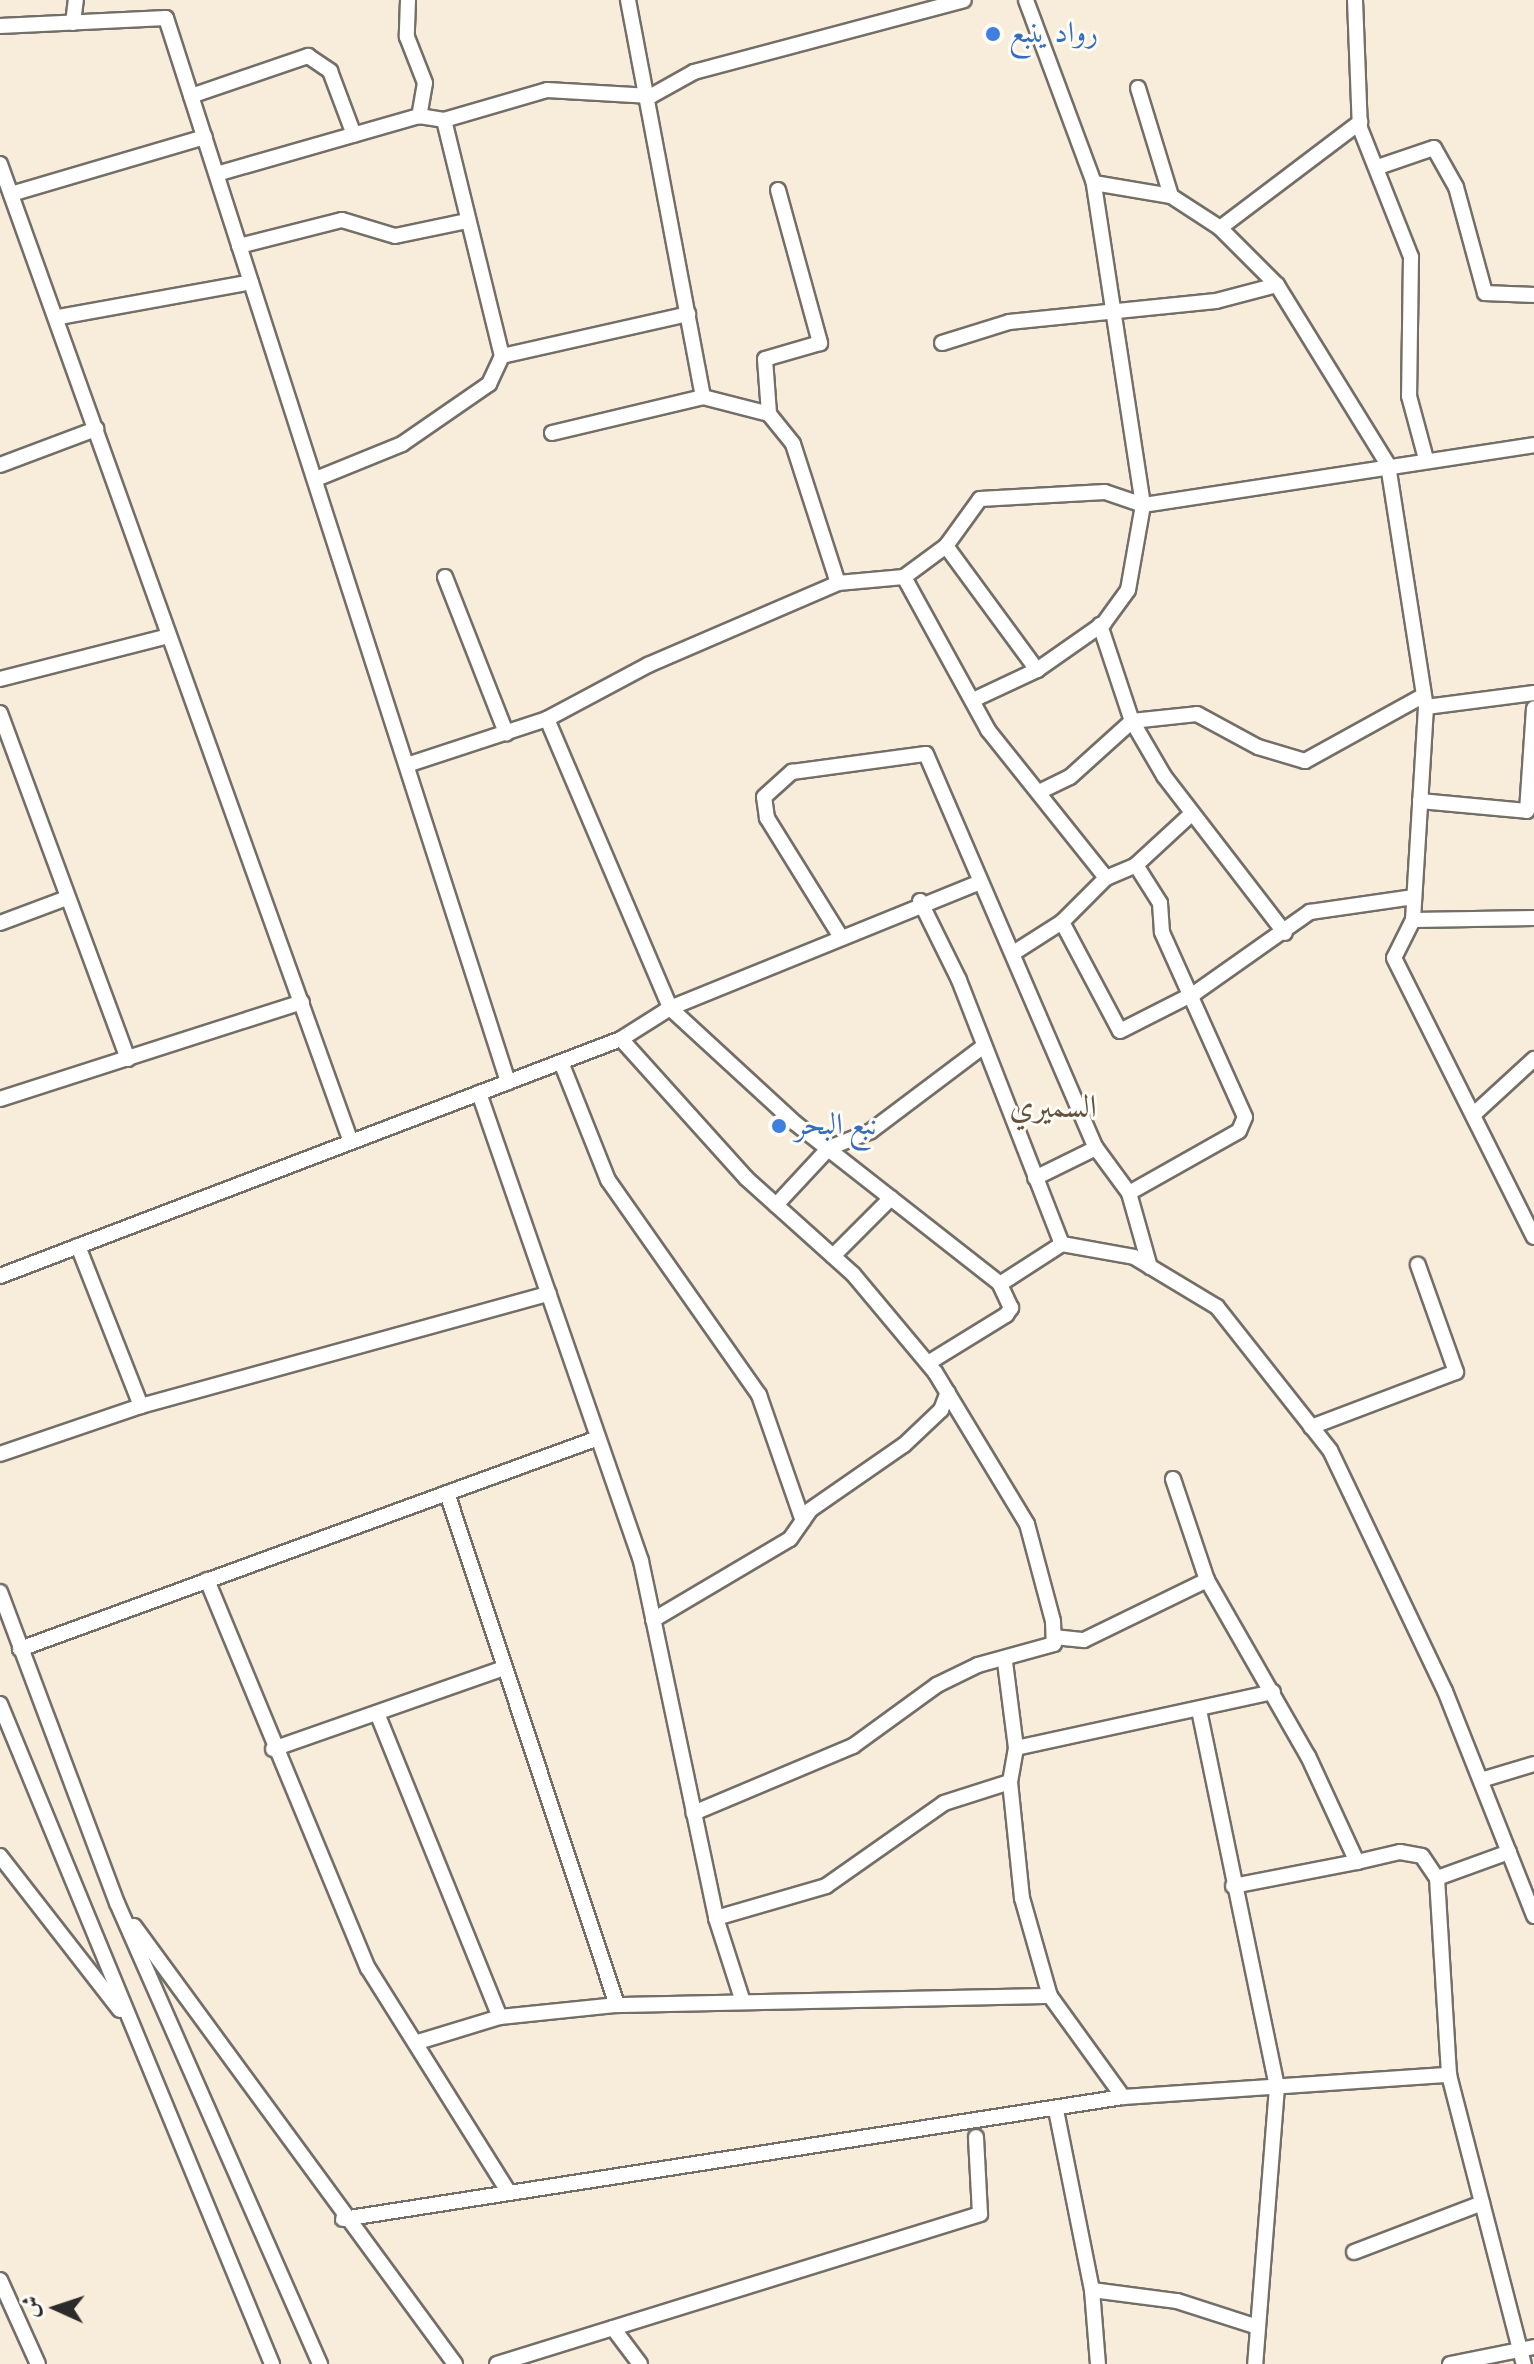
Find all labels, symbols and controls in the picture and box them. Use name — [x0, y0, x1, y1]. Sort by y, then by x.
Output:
place label: رواد ينبع — [1009, 16, 1098, 52]
marker: رواد ينبع — [984, 25, 1002, 43]
district label: السميري — [1009, 1089, 1097, 1127]
place label: نبع البحر — [795, 1108, 877, 1144]
marker: نبع البحر — [770, 1117, 788, 1135]
north arrow — [16, 2268, 96, 2348]
text: ش — [17, 2295, 46, 2318]

